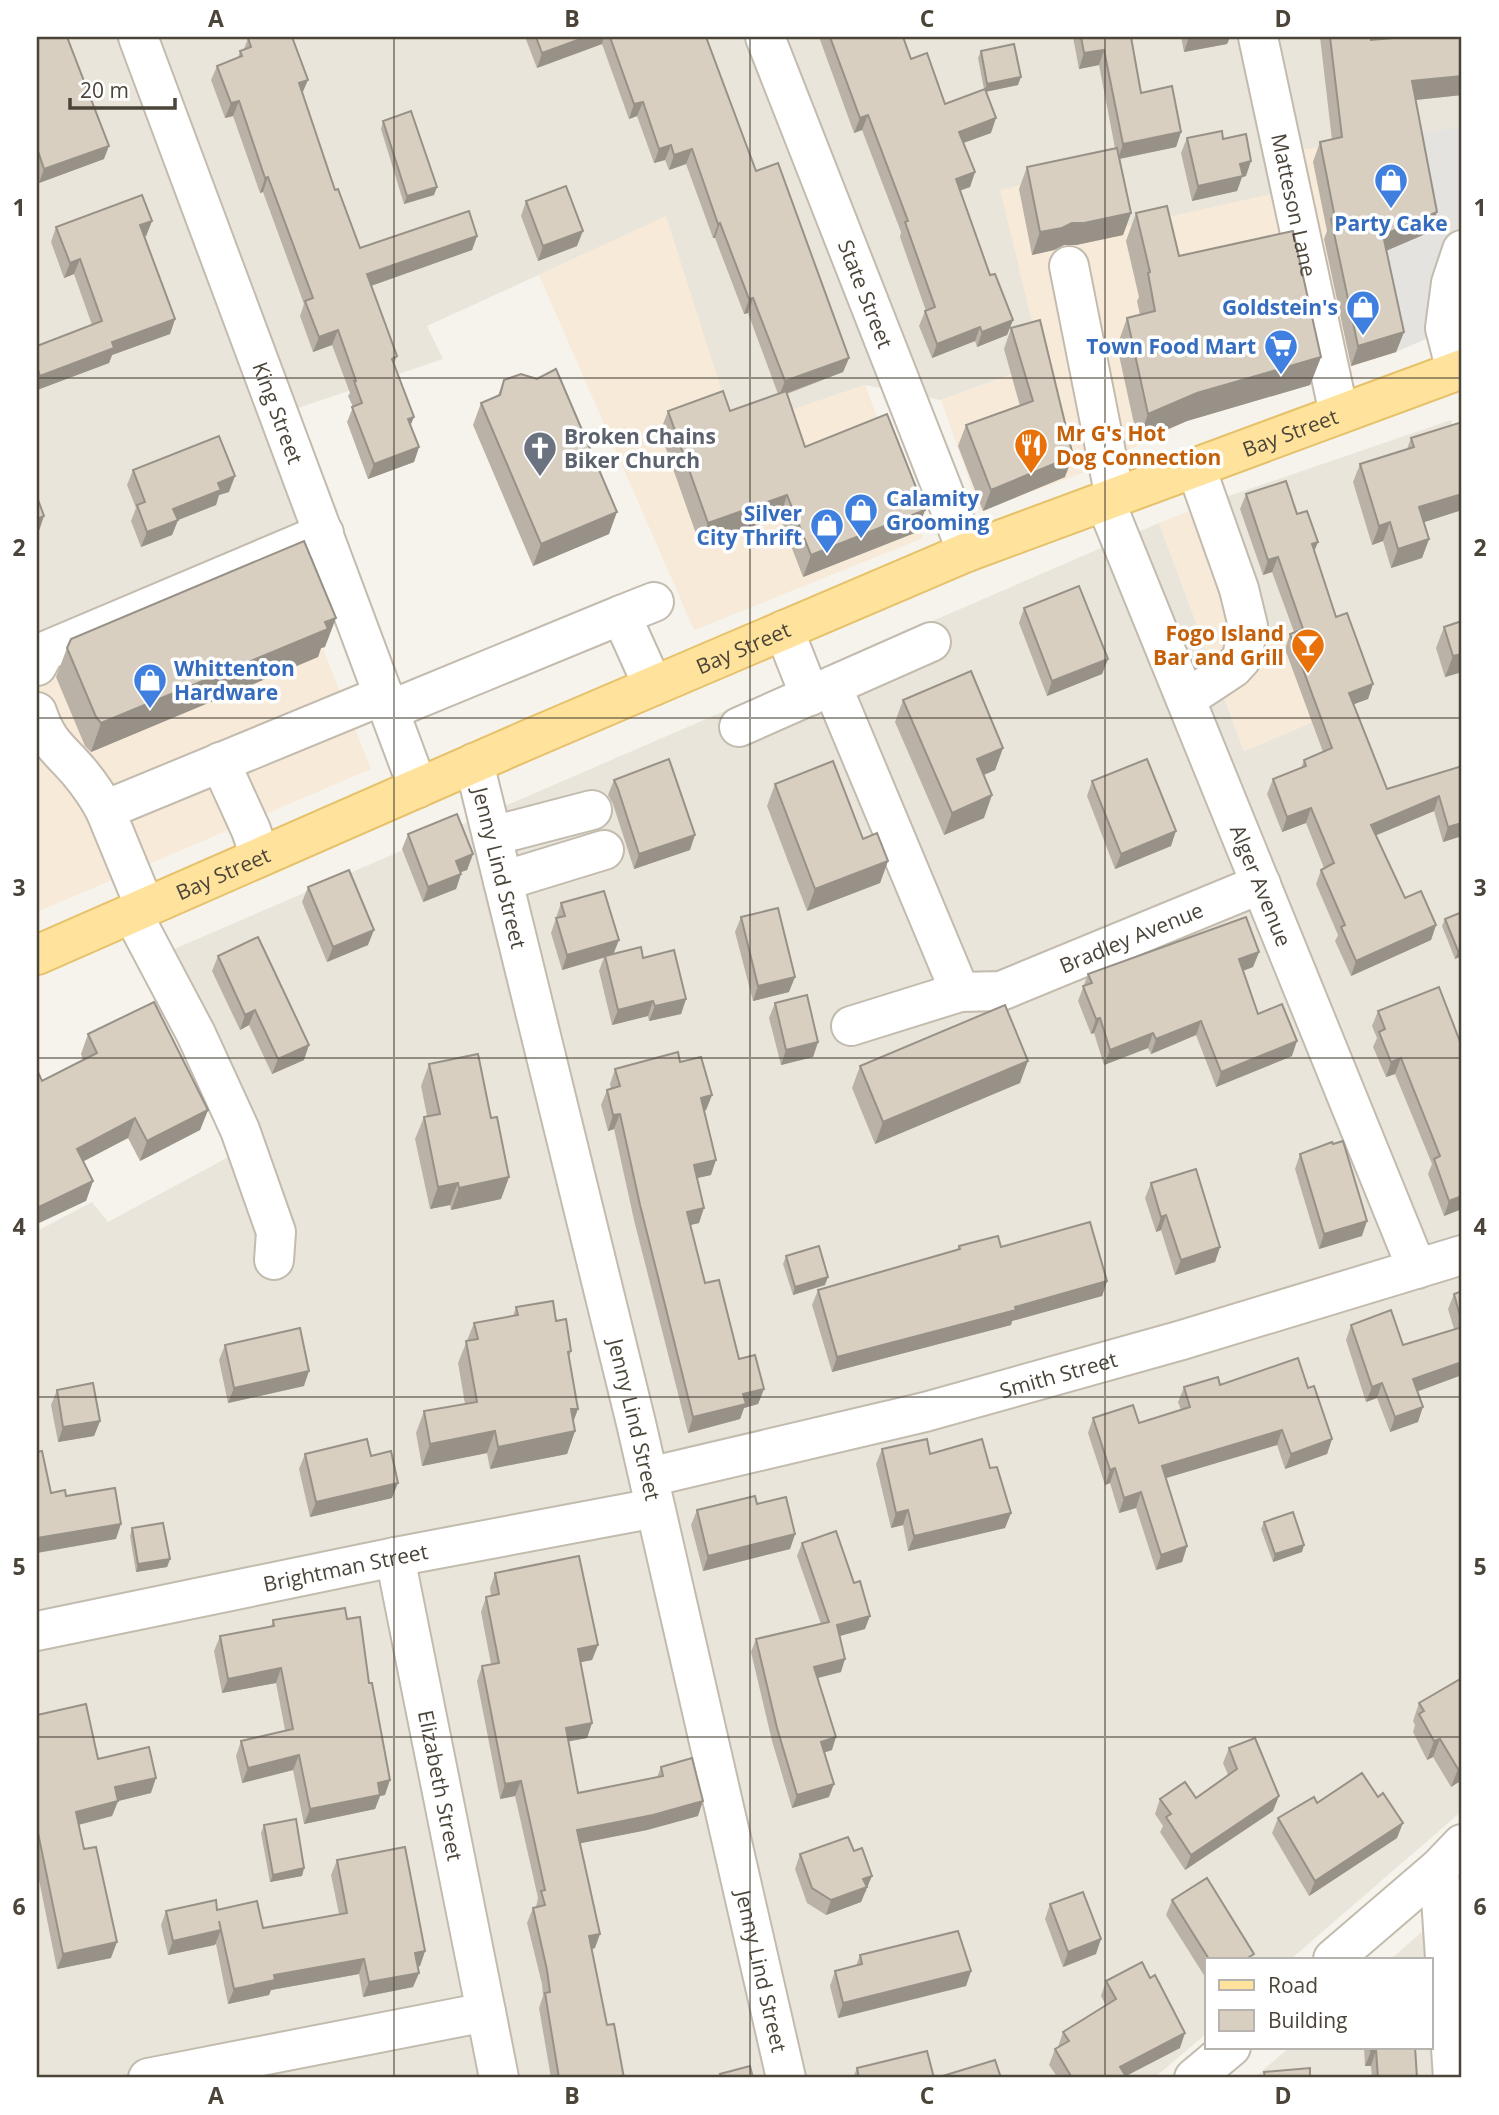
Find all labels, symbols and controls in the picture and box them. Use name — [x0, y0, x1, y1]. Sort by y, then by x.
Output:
text: A — [208, 2, 224, 34]
text: B — [564, 2, 580, 34]
text: C — [920, 2, 934, 34]
text: D — [1274, 2, 1292, 34]
scale bar — [70, 66, 175, 110]
text: 20 m — [80, 76, 129, 104]
street label: Matteson Lane — [1265, 131, 1323, 279]
shop icon: Party Cake — [1372, 161, 1410, 210]
text: 1 — [12, 191, 26, 223]
text: 1 — [1473, 191, 1487, 223]
place label: Party Cake — [1334, 209, 1448, 237]
street label: State Street — [832, 236, 900, 352]
shop icon: Goldstein's — [1344, 288, 1382, 337]
place label: Goldstein's — [1222, 293, 1338, 321]
supermarket icon: Town Food Mart — [1262, 327, 1300, 376]
place label: Town Food Mart — [1086, 332, 1256, 360]
street label: King Street — [246, 358, 310, 468]
street label: Bay Street — [1238, 402, 1342, 463]
place label: Mr G's Hot Dog Connection — [1056, 419, 1221, 471]
place label: Broken Chains Biker Church — [564, 422, 716, 474]
restaurant icon: Mr G's Hot Dog Connection — [1012, 426, 1050, 475]
church icon: Broken Chains Biker Church — [521, 429, 559, 478]
place label: Calamity Grooming — [886, 484, 990, 536]
shop icon: Calamity Grooming — [842, 491, 880, 540]
place label: Silver City Thrift — [697, 499, 802, 551]
shop icon: Silver City Thrift — [808, 506, 846, 555]
text: 2 — [12, 531, 26, 563]
text: 2 — [1473, 531, 1487, 563]
street label: Bay Street — [692, 615, 794, 680]
place label: Fogo Island Bar and Grill — [1153, 619, 1284, 671]
bar icon: Fogo Island Bar and Grill — [1289, 626, 1327, 675]
place label: Whittenton Hardware — [174, 654, 295, 706]
shop icon: Whittenton Hardware — [131, 661, 169, 710]
street label: Jenny Lind Street — [466, 782, 533, 952]
street label: Alger Avenue — [1224, 820, 1298, 951]
street label: Bay Street — [172, 841, 274, 906]
text: 3 — [12, 871, 26, 903]
text: 3 — [1473, 871, 1487, 903]
street label: Bradley Avenue — [1055, 895, 1207, 979]
text: 4 — [12, 1210, 26, 1242]
text: 4 — [1473, 1210, 1487, 1242]
street label: Jenny Lind Street — [601, 1334, 667, 1503]
street label: Smith Street — [996, 1345, 1120, 1404]
street label: Brightman Street — [261, 1537, 430, 1598]
text: 5 — [12, 1550, 26, 1582]
text: 5 — [1473, 1550, 1487, 1582]
street label: Elizabeth Street — [412, 1708, 469, 1863]
street label: Jenny Lind Street — [729, 1886, 794, 2055]
text: 6 — [12, 1890, 26, 1922]
text: 6 — [1473, 1890, 1487, 1922]
legend — [1205, 1958, 1432, 2048]
text: Road — [1268, 1971, 1318, 1999]
text: Building — [1268, 2006, 1347, 2034]
text: A — [208, 2079, 224, 2111]
text: B — [564, 2079, 580, 2111]
text: C — [920, 2079, 934, 2111]
text: D — [1274, 2079, 1292, 2111]

